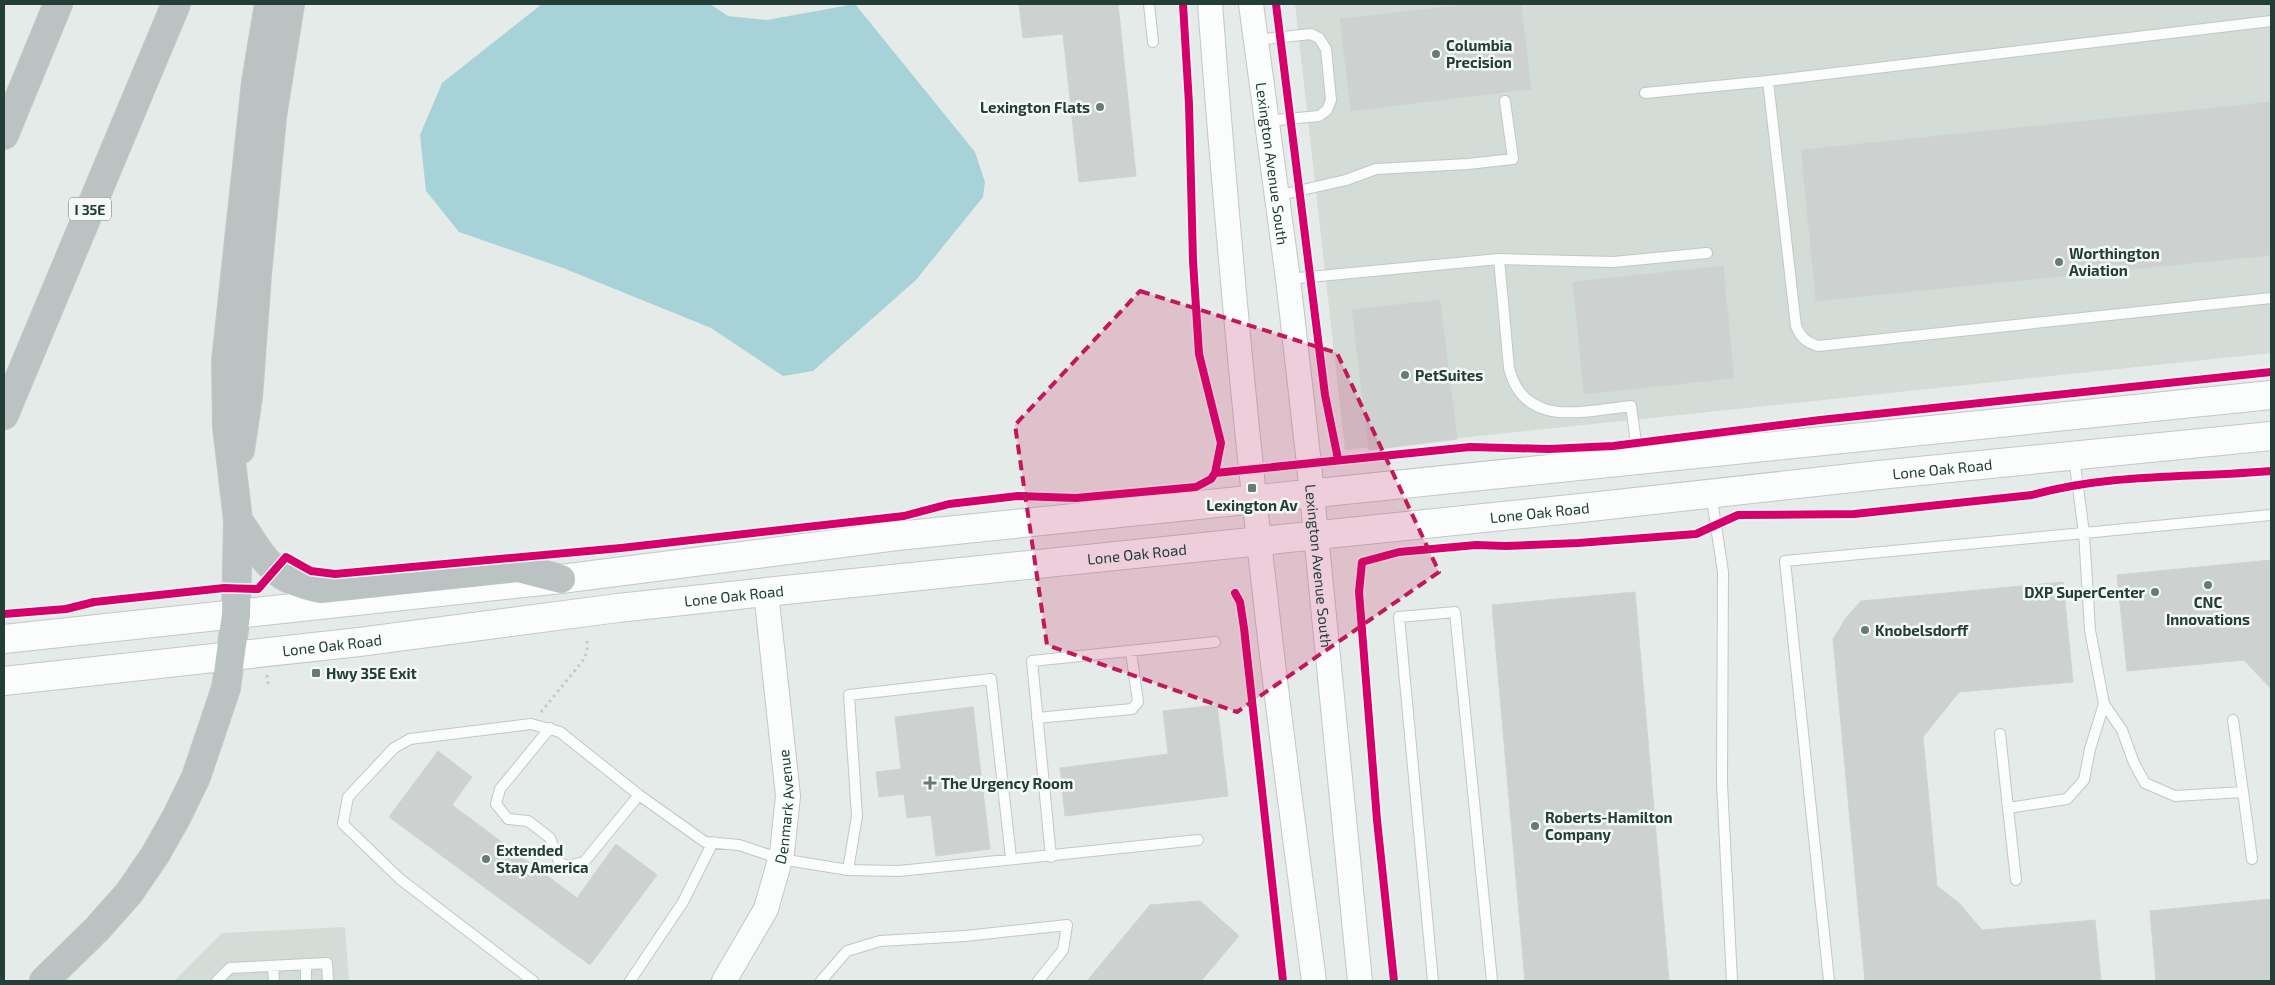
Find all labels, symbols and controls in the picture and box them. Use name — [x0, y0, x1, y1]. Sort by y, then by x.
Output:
place label: Columbia Precision — [1446, 36, 1512, 71]
marker: Columbia Precision — [1430, 48, 1442, 60]
street label: Lexington Avenue South — [1253, 81, 1292, 246]
place label: Lexington Flats — [980, 98, 1090, 116]
marker: Lexington Flats — [1094, 101, 1106, 113]
road number: I 35E — [69, 198, 111, 220]
place label: Worthington Aviation — [2069, 244, 2160, 279]
marker: Worthington Aviation — [2053, 256, 2065, 268]
place label: PetSuites — [1415, 366, 1483, 384]
marker: PetSuites — [1399, 369, 1411, 381]
street label: Lone Oak Road — [1892, 455, 1993, 483]
marker: Lexington Av — [1246, 482, 1258, 494]
street label: Lexington Avenue South — [1302, 483, 1336, 648]
place label: Lexington Av — [1206, 496, 1298, 514]
street label: Lone Oak Road — [1489, 498, 1590, 526]
street label: Lone Oak Road — [1086, 540, 1188, 568]
marker: CNC Innovations — [2202, 579, 2214, 591]
street label: Lone Oak Road — [683, 581, 785, 610]
place label: DXP SuperCenter — [2024, 583, 2146, 601]
marker: DXP SuperCenter — [2149, 586, 2161, 598]
place label: CNC Innovations — [2166, 593, 2250, 628]
place label: Knobelsdorff — [1875, 621, 1969, 639]
marker: Knobelsdorff — [1859, 624, 1871, 636]
street label: Lone Oak Road — [281, 630, 383, 659]
place label: Hwy 35E Exit — [326, 664, 417, 683]
marker: Hwy 35E Exit — [310, 667, 322, 679]
street label: Denmark Avenue — [770, 749, 797, 866]
place label: The Urgency Room — [941, 774, 1073, 793]
marker: The Urgency Room — [923, 776, 937, 790]
place label: Roberts-Hamilton Company — [1545, 808, 1673, 844]
marker: Roberts-Hamilton Company — [1529, 820, 1541, 832]
place label: Extended Stay America — [496, 841, 589, 877]
marker: Extended Stay America — [480, 853, 492, 865]

